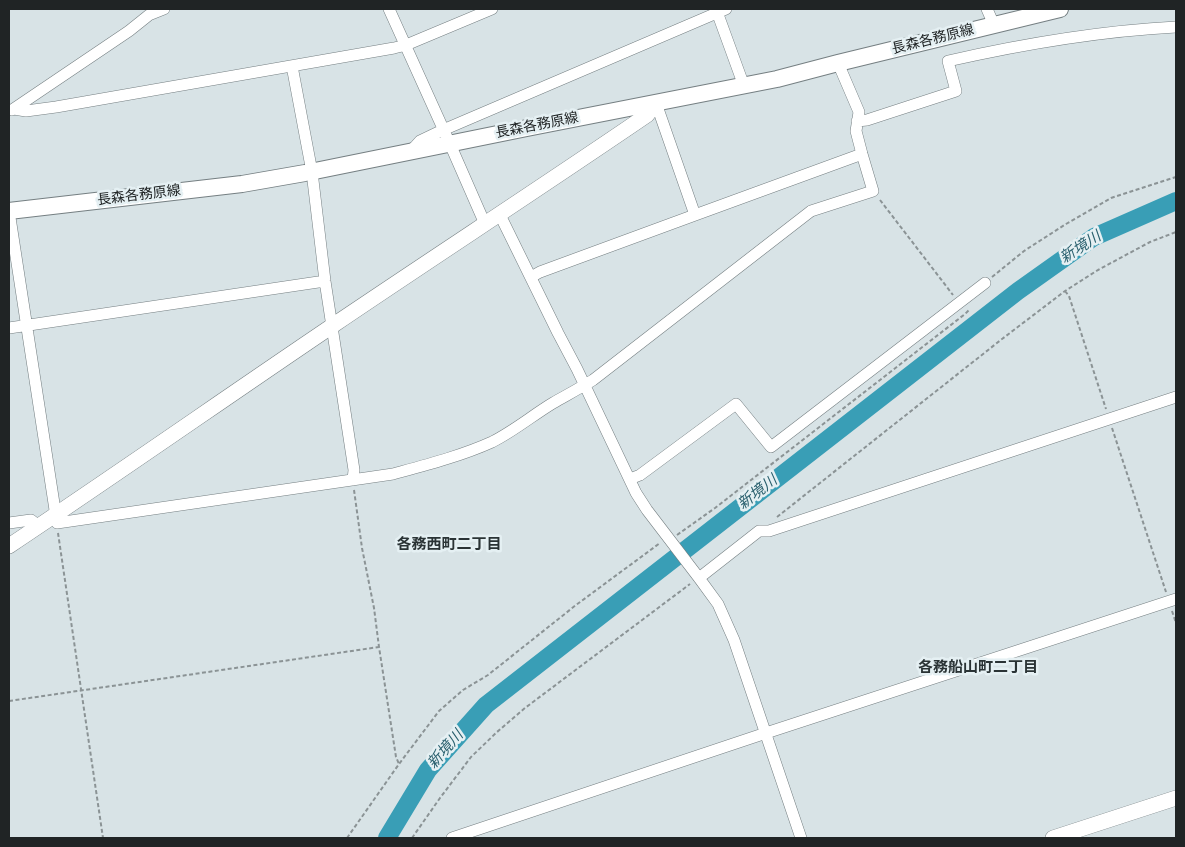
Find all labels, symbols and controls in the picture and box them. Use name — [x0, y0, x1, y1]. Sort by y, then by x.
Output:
street label: 長森各務原線 — [890, 22, 976, 58]
street label: 長森各務原線 — [494, 110, 580, 142]
street label: 長森各務原線 — [96, 183, 182, 209]
water label: 新境川 — [1057, 228, 1105, 268]
water label: 新境川 — [735, 472, 781, 514]
district label: 各務西町二丁目 — [397, 536, 501, 554]
district label: 各務船山町二丁目 — [918, 659, 1038, 677]
water label: 新境川 — [424, 727, 468, 773]

